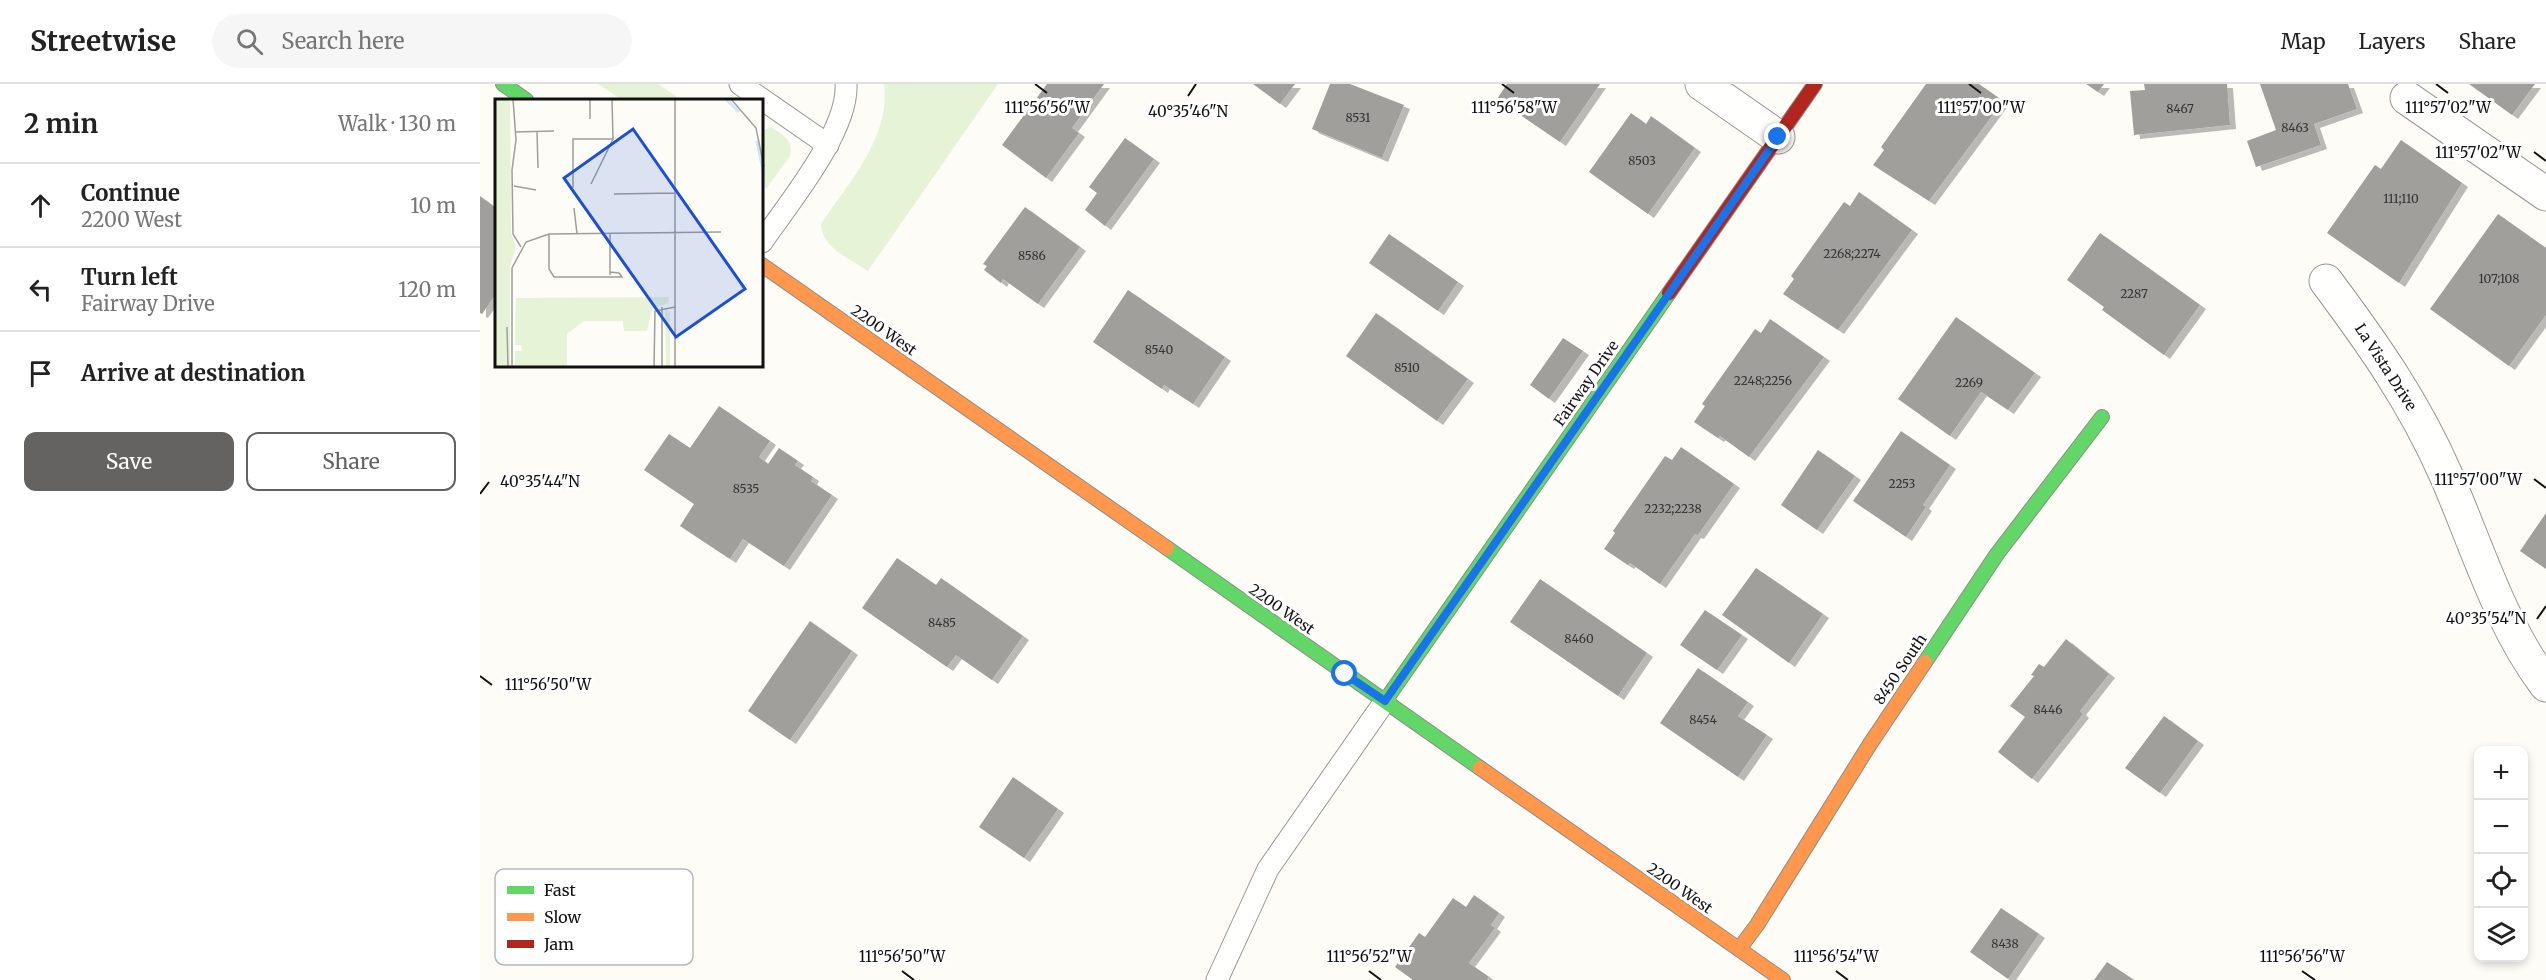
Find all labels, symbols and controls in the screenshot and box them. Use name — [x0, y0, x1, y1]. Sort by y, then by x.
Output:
search box — [212, 14, 632, 68]
text: Streetwise — [30, 23, 176, 59]
icon: search — [233, 25, 266, 58]
text: Search here — [281, 27, 405, 55]
text: Map — [2281, 28, 2326, 55]
text: Layers — [2359, 28, 2426, 55]
text: Share — [2459, 28, 2516, 55]
text: 111°56'56"W — [1004, 98, 1091, 117]
text: 111°56'58"W — [1471, 98, 1558, 117]
text: 111°57'00"W — [1937, 98, 2026, 117]
text: 111°57'02"W — [2405, 98, 2492, 117]
inset map — [495, 99, 764, 368]
house number: 8467 — [2166, 101, 2194, 116]
text: 40°35'46"N — [1148, 102, 1229, 121]
text: 2 min — [24, 107, 98, 140]
house number: 8531 — [1346, 110, 1371, 125]
text: Walk · 130 m — [338, 111, 456, 136]
house number: 8463 — [2281, 120, 2309, 135]
route end — [1764, 123, 1790, 149]
text: 111°57'02"W — [2435, 143, 2522, 162]
house number: 8503 — [1628, 153, 1656, 168]
text: Continue — [81, 179, 180, 207]
icon: ahead — [24, 189, 57, 222]
house number: 111;110 — [2383, 191, 2419, 206]
text: 10 m — [410, 193, 456, 218]
text: 2200 West — [81, 207, 182, 232]
house number: 2268;2274 — [1823, 246, 1881, 261]
house number: 8586 — [1018, 248, 1046, 263]
text: Turn left — [81, 263, 178, 291]
house number: 107;108 — [2479, 271, 2519, 286]
icon: left — [24, 273, 57, 306]
text: 120 m — [398, 277, 456, 302]
house number: 2287 — [2120, 286, 2148, 301]
text: Fairway Drive — [81, 291, 215, 316]
street label: 2200 West — [848, 301, 921, 360]
street label: La Vista Drive — [2351, 320, 2421, 414]
street label: Fairway Drive — [1549, 336, 1623, 430]
house number: 8540 — [1145, 342, 1173, 357]
icon: arrive — [24, 357, 57, 390]
text: Arrive at destination — [81, 359, 305, 387]
house number: 8510 — [1394, 360, 1420, 375]
house number: 2248;2256 — [1734, 373, 1792, 388]
house number: 2269 — [1955, 375, 1983, 390]
button: Save — [24, 432, 234, 491]
button: Share — [246, 432, 456, 491]
text: 111°57'00"W — [2434, 470, 2523, 489]
text: 40°35'44"N — [500, 472, 580, 491]
house number: 2253 — [1889, 476, 1916, 491]
house number: 8535 — [733, 481, 759, 496]
house number: 2232;2238 — [1644, 501, 1702, 516]
street label: 2200 West — [1246, 580, 1319, 639]
text: 40°35'54"N — [2446, 609, 2527, 628]
house number: 8485 — [928, 615, 956, 630]
street label: 8450 South — [1869, 630, 1931, 708]
house number: 8460 — [1564, 631, 1594, 646]
route start — [1331, 660, 1357, 686]
text: 111°56'50"W — [505, 675, 592, 694]
house number: 8446 — [2033, 702, 2063, 717]
house number: 8454 — [1689, 712, 1717, 727]
map controls — [2474, 746, 2528, 962]
button: + — [2474, 746, 2528, 800]
button: − — [2474, 800, 2528, 854]
button: locate — [2474, 854, 2528, 908]
street label: 2200 West — [1644, 859, 1717, 918]
legend — [495, 869, 693, 965]
text: Fast — [544, 880, 577, 900]
text: Slow — [544, 907, 582, 927]
button: layers — [2474, 908, 2528, 962]
text: Jam — [543, 934, 574, 954]
house number: 8438 — [1991, 936, 2019, 951]
text: 111°56'50"W — [859, 947, 946, 966]
text: 111°56'52"W — [1326, 947, 1413, 966]
text: 111°56'54"W — [1794, 947, 1879, 966]
text: 111°56'56"W — [2259, 947, 2346, 966]

